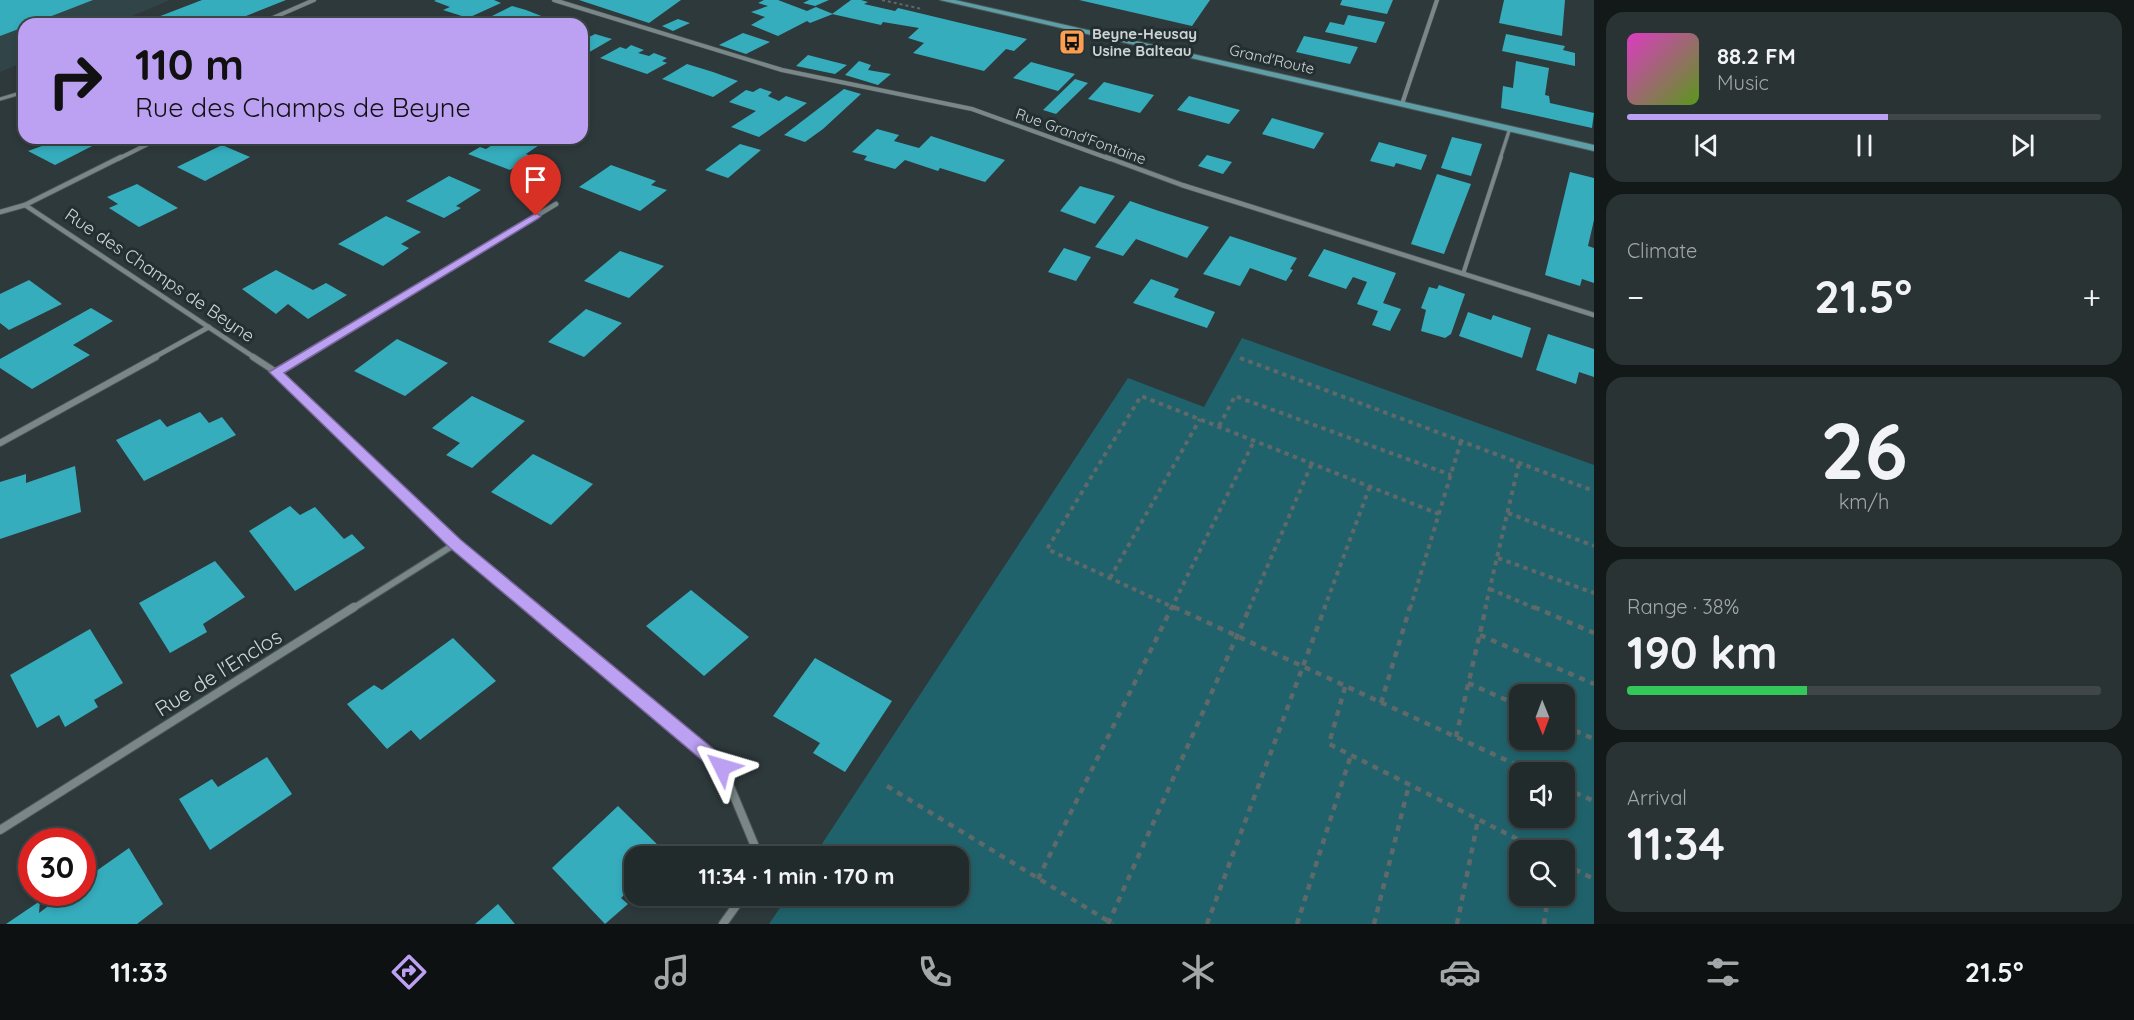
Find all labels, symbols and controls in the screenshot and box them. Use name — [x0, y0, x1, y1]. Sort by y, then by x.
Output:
place label: Beyne-Heusay Usine Balteau — [1092, 24, 1197, 60]
bus stop icon: Beyne-Heusay Usine Balteau — [1057, 27, 1087, 57]
text: 110 m — [135, 38, 244, 91]
street label: Grand'Route — [1228, 40, 1316, 78]
icon: right — [36, 42, 114, 120]
text: 88.2 FM — [1717, 42, 1796, 70]
text: Music — [1717, 70, 1769, 95]
text: Rue des Champs de Beyne — [135, 90, 471, 124]
street label: Rue Grand'Fontaine — [1013, 104, 1149, 168]
icon: previous — [1690, 129, 1723, 162]
icon: pause — [1848, 129, 1881, 162]
icon: next — [2006, 129, 2039, 162]
pin — [510, 154, 561, 216]
icon: arrive — [519, 163, 552, 196]
street label: Rue des Champs de Beyne — [61, 203, 259, 347]
text: Climate — [1627, 238, 1697, 263]
text: 21.5° — [1814, 268, 1912, 324]
text: − — [1627, 276, 1644, 317]
text: + — [2082, 276, 2101, 317]
text: 26 — [1820, 401, 1908, 499]
text: km/h — [1839, 489, 1889, 514]
text: Range · 38% — [1627, 594, 1739, 619]
street label: Rue de l'Enclos — [150, 623, 286, 721]
text: 190 km — [1627, 624, 1777, 680]
north arrow — [1509, 684, 1575, 750]
map controls — [1509, 684, 1575, 906]
position arrow — [690, 735, 754, 799]
button: sound — [1509, 762, 1575, 828]
text: Arrival — [1627, 785, 1687, 810]
text: 11:34 — [1627, 815, 1725, 871]
speed limit sign: 30 — [18, 828, 96, 906]
button: search — [1509, 840, 1575, 906]
text: 11:34 · 1 min · 170 m — [698, 862, 895, 890]
icon: directions — [388, 951, 430, 993]
icon: music — [651, 951, 693, 993]
icon: phone — [914, 951, 956, 993]
icon: climate — [1177, 951, 1219, 993]
icon: car — [1439, 951, 1481, 993]
icon: filters — [1702, 951, 1744, 993]
text: 11:33 — [110, 955, 168, 989]
text: 21.5° — [1965, 955, 2024, 989]

